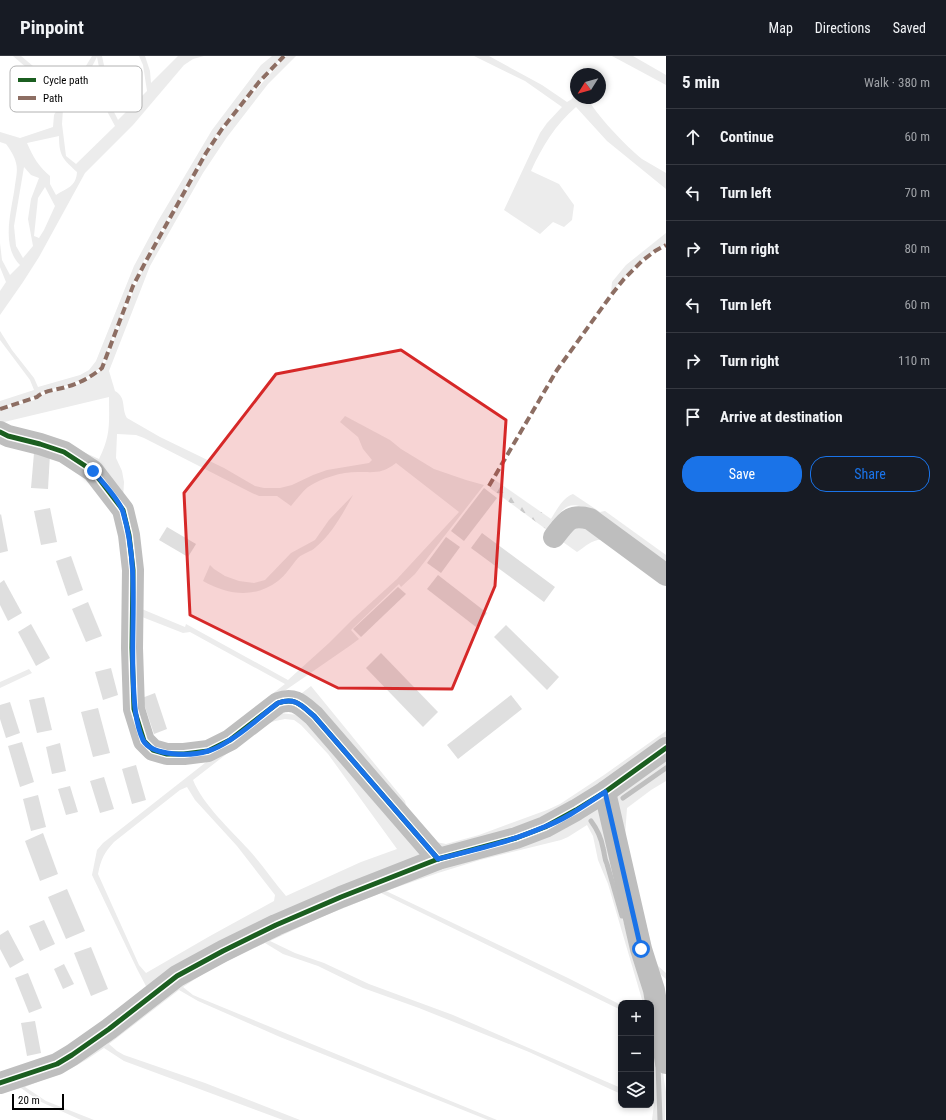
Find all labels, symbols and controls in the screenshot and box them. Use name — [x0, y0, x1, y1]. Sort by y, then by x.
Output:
text: Pinpoint — [20, 16, 84, 39]
text: Map — [769, 20, 793, 36]
text: Directions — [815, 20, 871, 36]
text: Saved — [893, 20, 926, 36]
legend — [10, 66, 142, 112]
north arrow — [570, 68, 606, 104]
text: 5 min — [682, 72, 720, 92]
text: Cycle path — [43, 74, 88, 87]
text: Walk · 380 m — [864, 75, 930, 90]
text: Path — [43, 92, 63, 105]
icon: ahead — [682, 126, 704, 148]
text: Continue — [720, 128, 774, 146]
text: 60 m — [904, 129, 930, 144]
icon: left — [682, 182, 704, 204]
text: Turn left — [720, 184, 771, 202]
text: 70 m — [904, 185, 930, 200]
icon: right — [682, 238, 704, 260]
text: Turn right — [720, 240, 779, 258]
text: 80 m — [904, 241, 930, 256]
icon: left — [682, 294, 704, 316]
text: Turn left — [720, 296, 771, 314]
text: 60 m — [904, 297, 930, 312]
icon: right — [682, 350, 704, 372]
text: Turn right — [720, 352, 779, 370]
text: 110 m — [898, 353, 930, 368]
icon: arrive — [682, 406, 704, 428]
text: Arrive at destination — [720, 408, 843, 426]
button: Save — [682, 456, 802, 492]
button: Share — [810, 456, 930, 492]
route end — [84, 462, 102, 480]
route start — [632, 940, 650, 958]
map controls — [618, 1000, 654, 1108]
button: + — [618, 1000, 654, 1036]
button: − — [618, 1036, 654, 1072]
button: layers — [618, 1072, 654, 1108]
scale bar — [12, 1092, 64, 1111]
text: 20 m — [18, 1094, 40, 1107]

